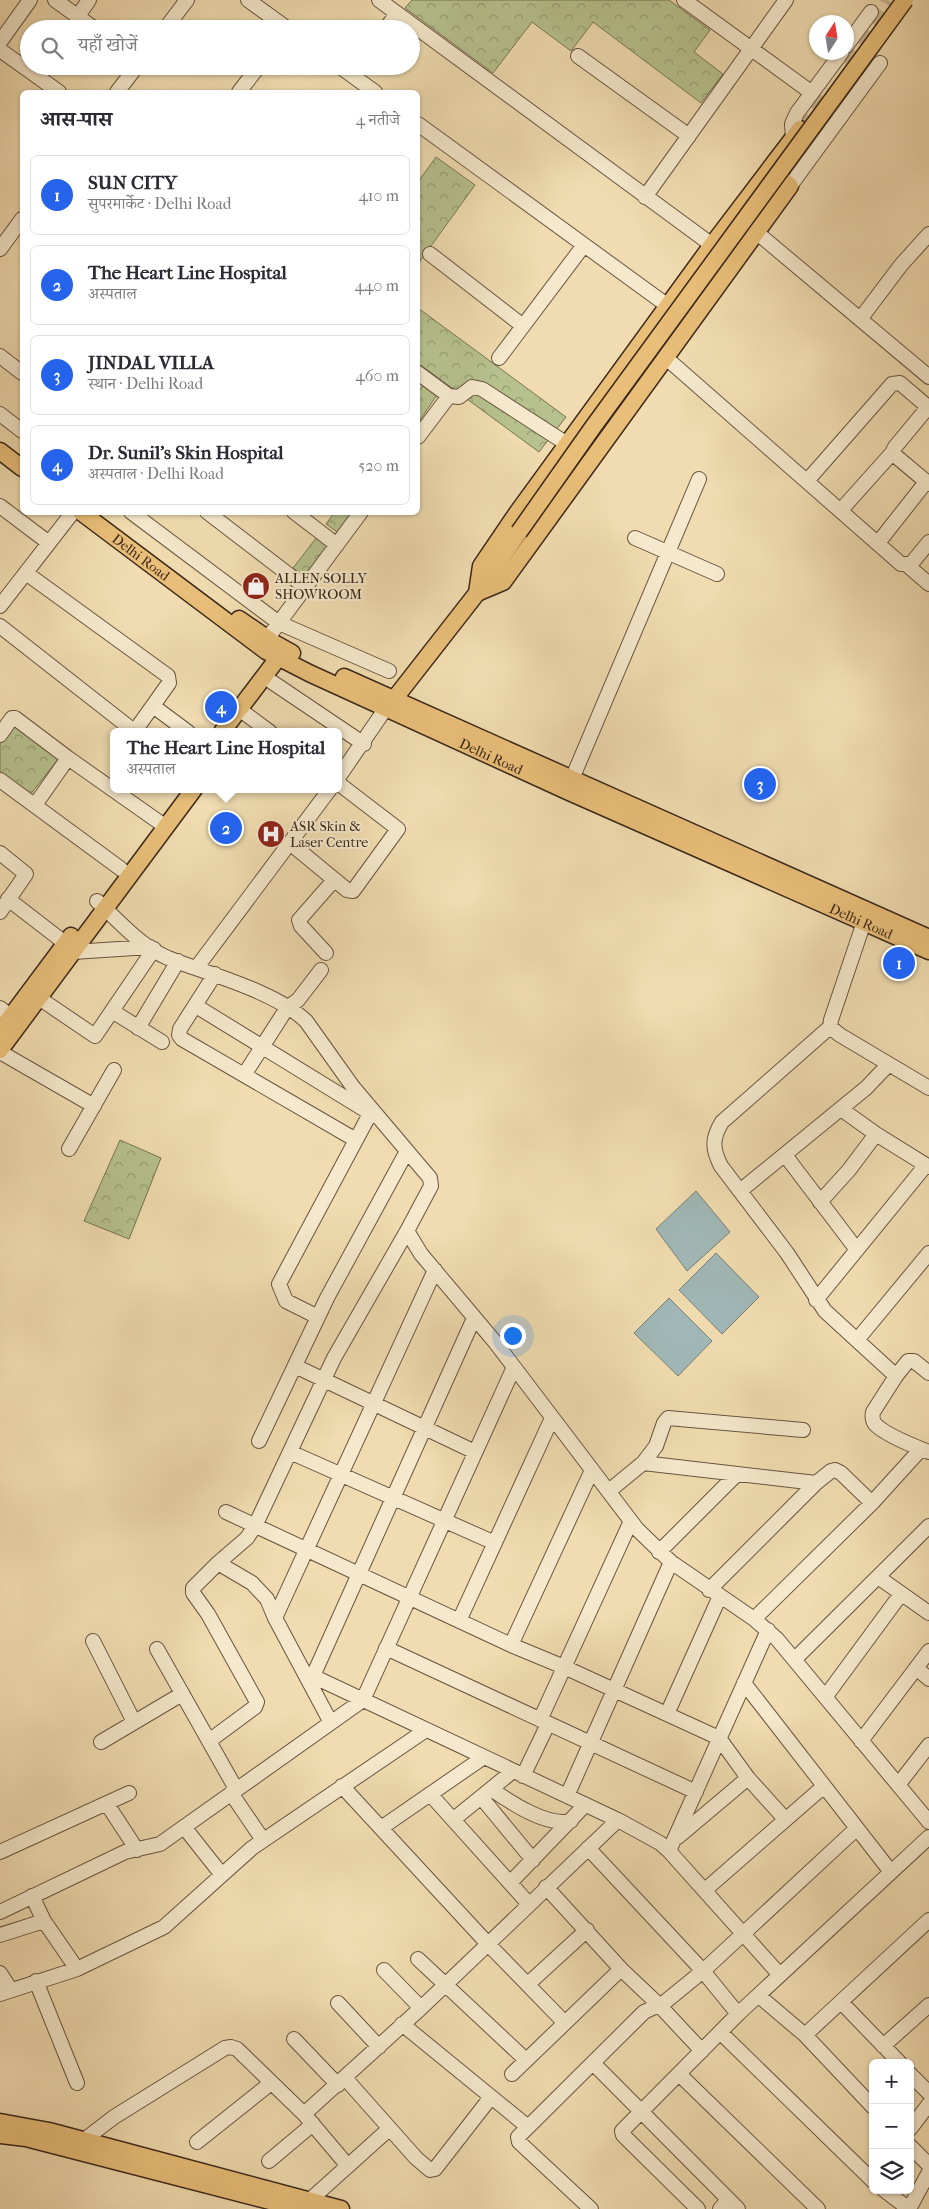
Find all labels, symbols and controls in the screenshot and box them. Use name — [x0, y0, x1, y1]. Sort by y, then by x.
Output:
north arrow — [809, 15, 854, 60]
search box — [20, 20, 420, 75]
icon: search — [38, 34, 66, 62]
text: यहाँ खोजें — [78, 34, 138, 56]
text: आस-पास — [40, 107, 112, 131]
text: 4 नतीजे — [356, 110, 400, 129]
text: SUN CITY — [88, 172, 177, 194]
text: 1 — [54, 186, 60, 205]
text: 410 m — [358, 186, 399, 205]
text: सुपरमार्केट · Delhi Road — [88, 194, 232, 213]
text: The Heart Line Hospital — [88, 262, 287, 284]
text: 2 — [53, 276, 61, 295]
text: 440 m — [354, 276, 399, 295]
text: अस्पताल — [88, 284, 137, 303]
text: JINDAL VILLA — [88, 352, 214, 374]
text: 3 — [54, 366, 60, 385]
text: 460 m — [355, 366, 399, 385]
text: स्थान · Delhi Road — [88, 374, 203, 393]
text: Dr. Sunil's Skin Hospital — [88, 442, 283, 464]
text: 4 — [52, 456, 62, 475]
text: 520 m — [358, 456, 399, 475]
text: अस्पताल · Delhi Road — [88, 464, 224, 483]
street label: Delhi Road — [109, 530, 173, 585]
place label: ALLEN SOLLY SHOWROOM — [274, 570, 367, 603]
shop icon: ALLEN SOLLY SHOWROOM — [241, 571, 271, 601]
pin: 4 — [205, 688, 237, 726]
popup — [110, 728, 342, 793]
street label: Delhi Road — [457, 735, 526, 779]
text: The Heart Line Hospital — [127, 737, 325, 759]
text: अस्पताल — [127, 759, 175, 778]
pin: 3 — [744, 765, 776, 803]
pin: 2 — [210, 809, 242, 847]
place label: ASR Skin & Laser Centre — [289, 818, 368, 851]
hospital icon: ASR Skin & Laser Centre — [256, 819, 286, 849]
street label: Delhi Road — [827, 900, 896, 943]
pin: 1 — [883, 944, 915, 982]
your location — [500, 1323, 526, 1349]
map controls — [869, 2059, 914, 2194]
button: + — [869, 2059, 914, 2104]
button: − — [869, 2104, 914, 2149]
button: layers — [869, 2149, 914, 2194]

